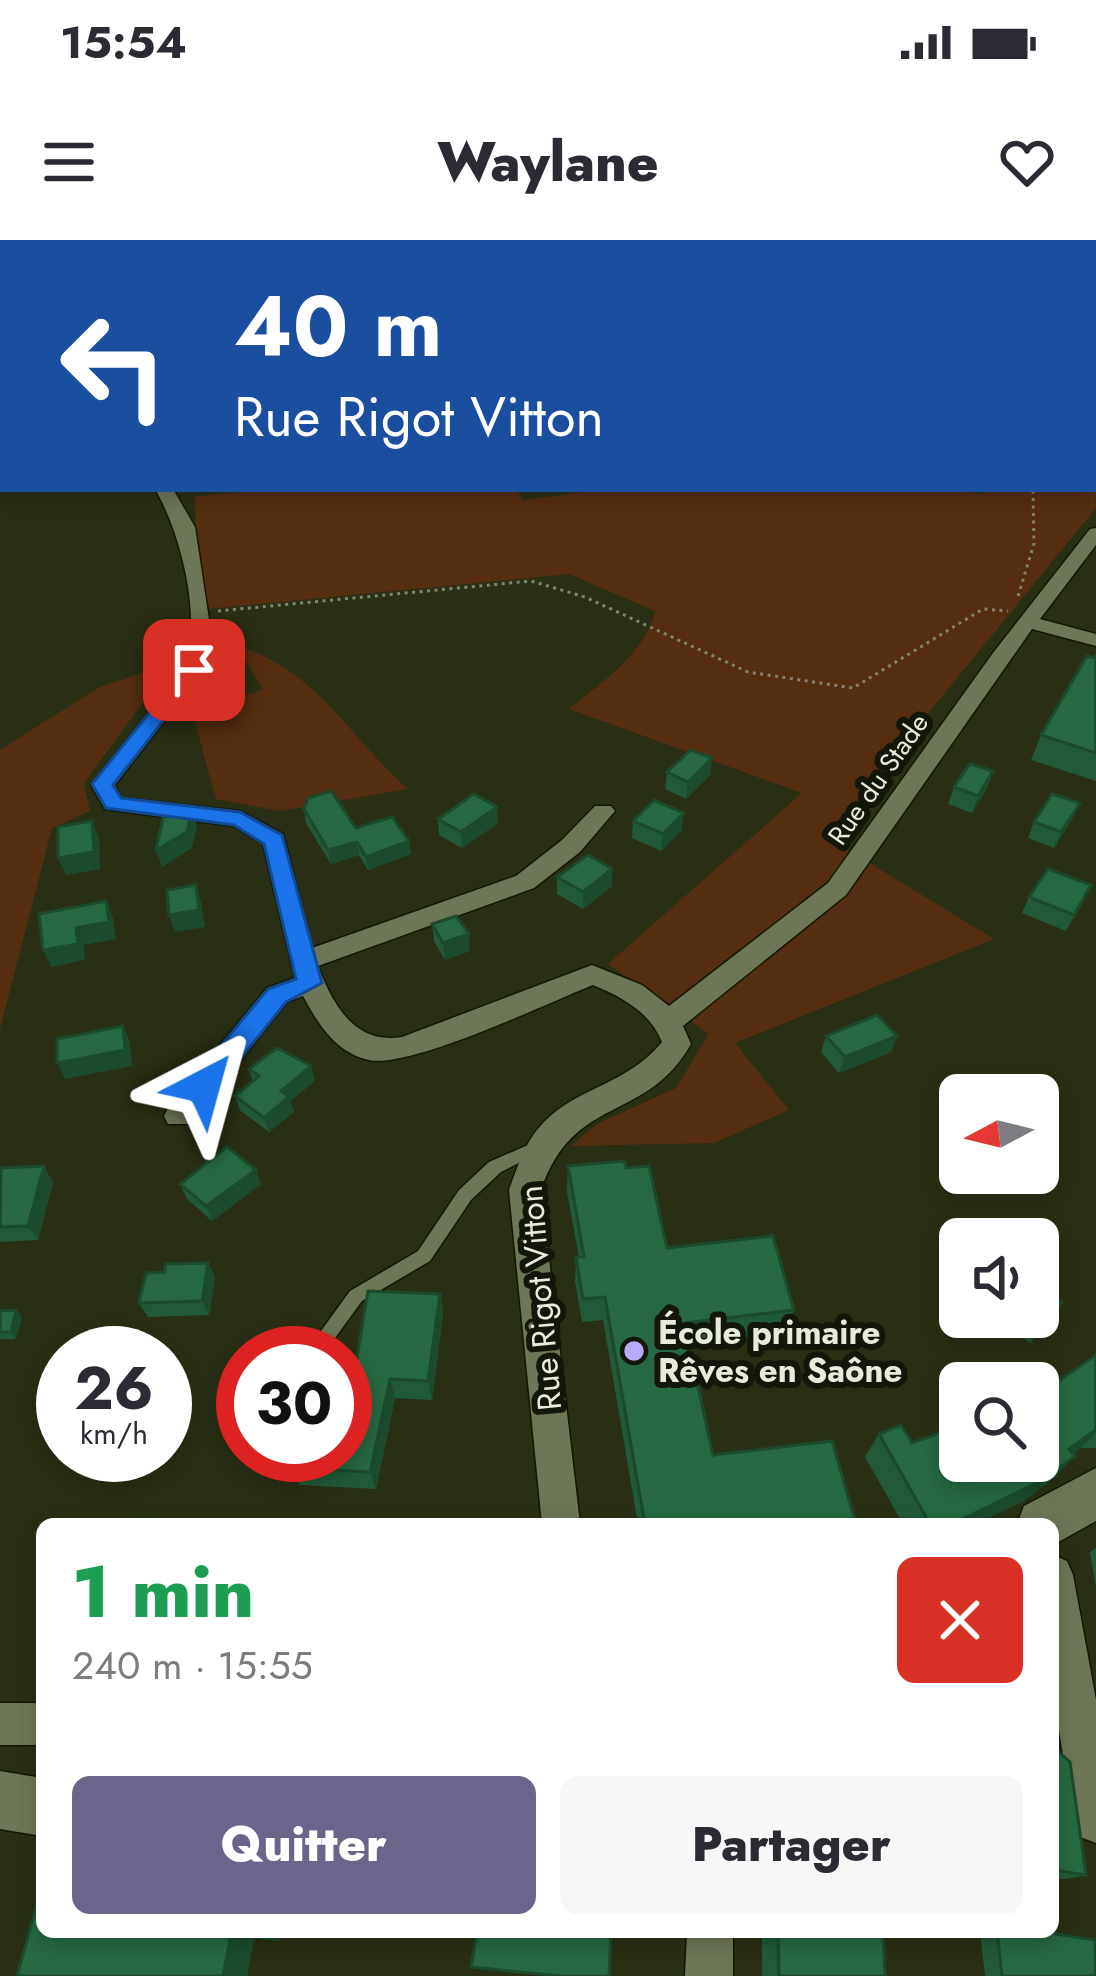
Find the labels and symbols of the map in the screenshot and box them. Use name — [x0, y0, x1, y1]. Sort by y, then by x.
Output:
pin — [143, 619, 245, 721]
street label: Rue du Stade — [818, 705, 938, 853]
position arrow — [141, 1023, 267, 1149]
north arrow — [939, 1074, 1059, 1194]
street label: Rue Rigot Vitton — [507, 1183, 573, 1413]
place label: École primaire Rêves en Saône — [658, 1309, 902, 1394]
speed limit sign: 30 — [216, 1326, 372, 1482]
marker: École primaire Rêves en Saône — [621, 1338, 647, 1364]

